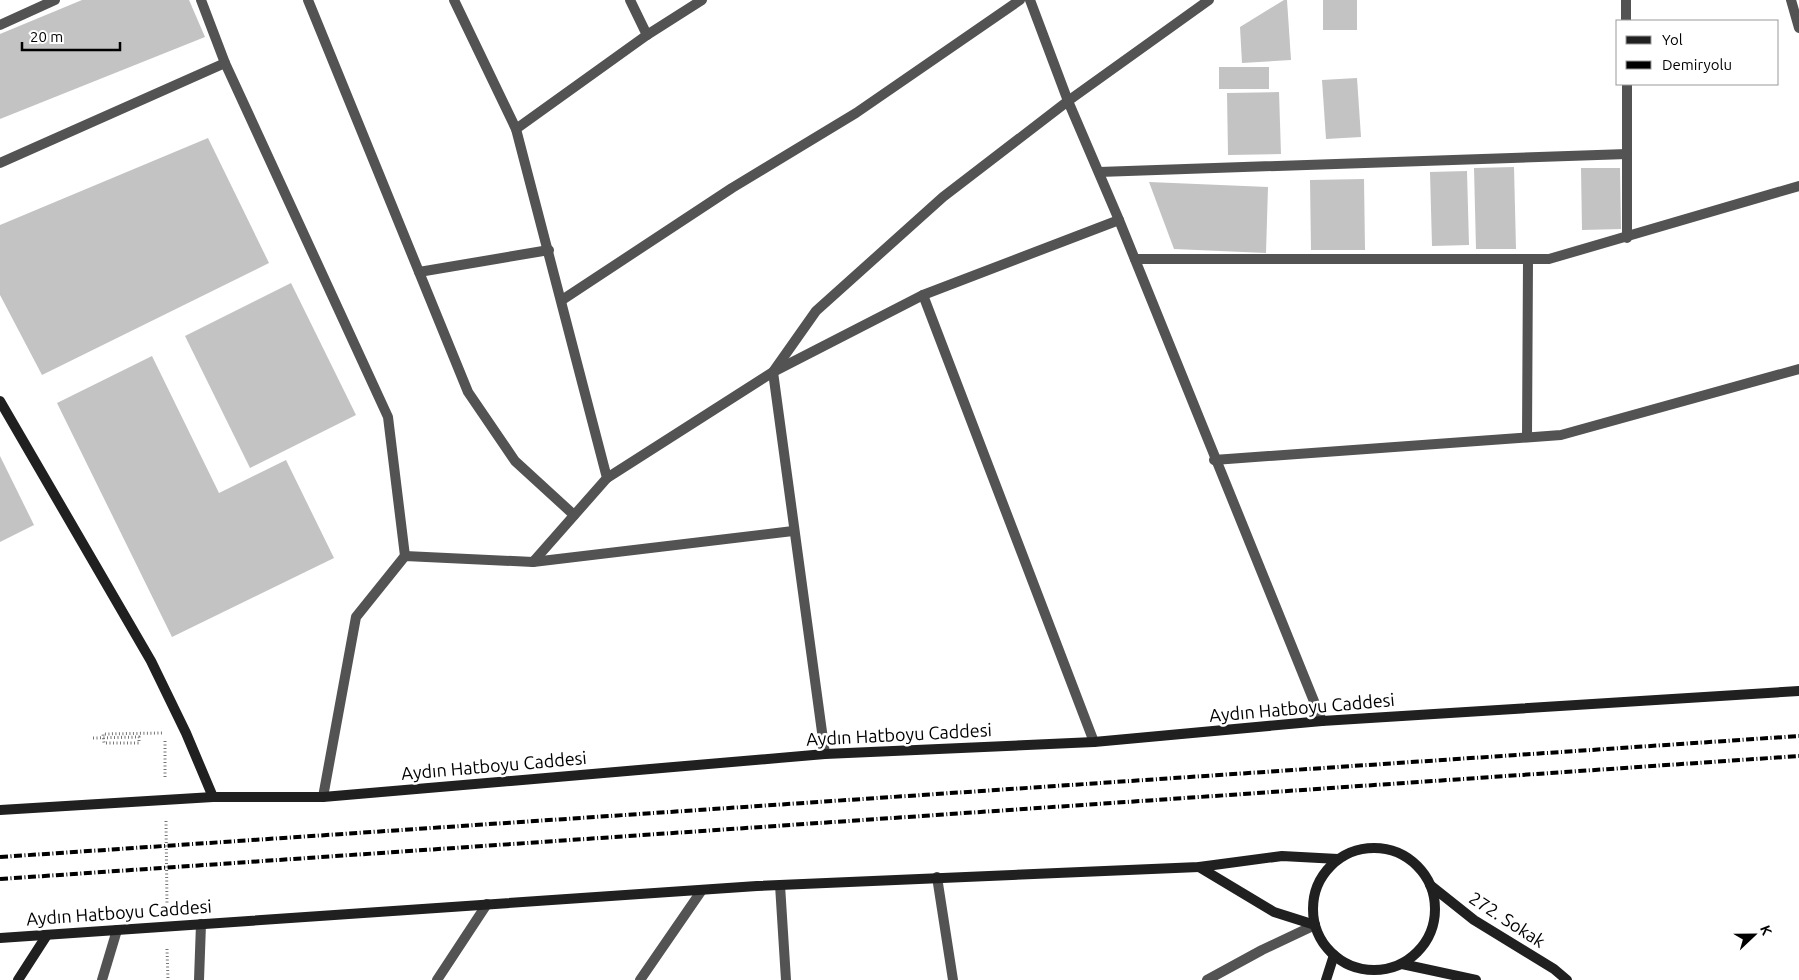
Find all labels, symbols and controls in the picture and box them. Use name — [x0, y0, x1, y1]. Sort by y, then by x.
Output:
scale bar — [22, 20, 120, 52]
legend — [1616, 20, 1779, 85]
text: 20 m — [30, 28, 63, 45]
text: Yol — [1662, 31, 1683, 48]
text: Demiryolu — [1662, 56, 1732, 73]
street label: Aydın Hatboyu Caddesi — [1208, 689, 1395, 725]
street label: Aydın Hatboyu Caddesi — [806, 719, 992, 749]
street label: Aydın Hatboyu Caddesi — [400, 747, 587, 783]
street label: 272. Sokak — [1466, 887, 1549, 951]
street label: Aydın Hatboyu Caddesi — [25, 896, 212, 928]
north arrow — [1729, 910, 1779, 960]
text: K — [1757, 923, 1775, 938]

